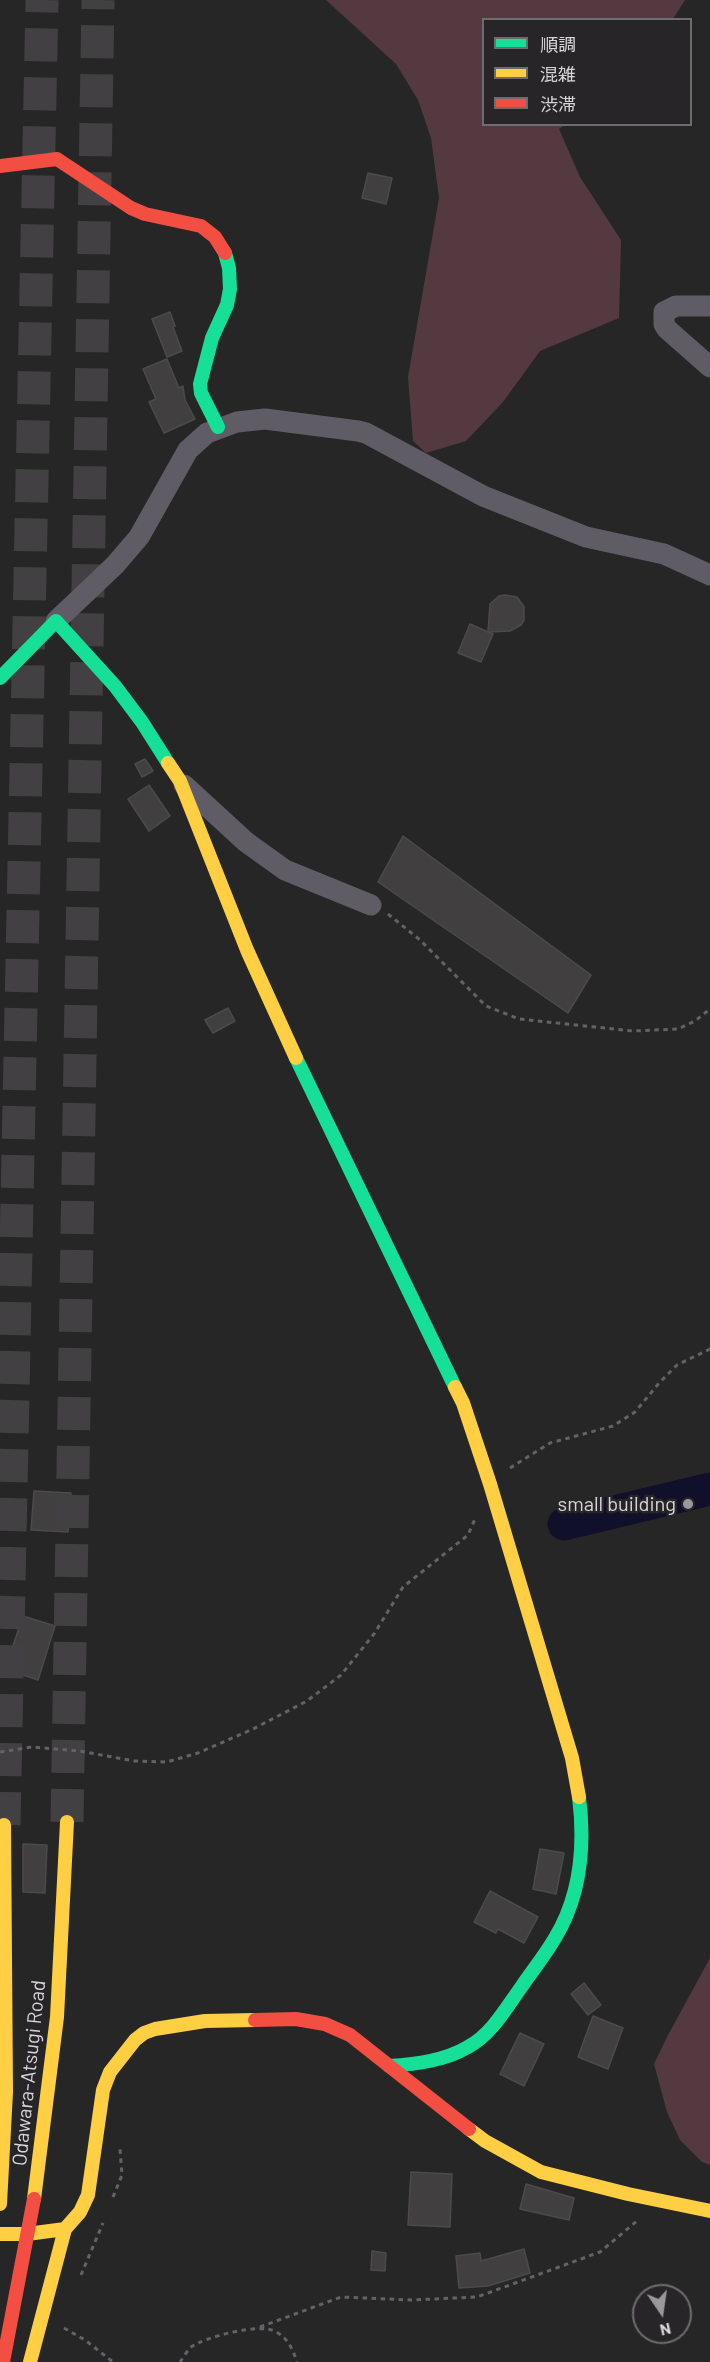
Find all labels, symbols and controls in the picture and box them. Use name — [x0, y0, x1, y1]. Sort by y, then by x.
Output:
legend — [482, 18, 692, 126]
text: 順調 — [540, 33, 576, 55]
text: 混雑 — [540, 63, 576, 85]
text: 渋滞 — [540, 93, 576, 115]
place label: small building — [558, 1492, 676, 1516]
marker: small building — [681, 1497, 695, 1511]
street label: Odawara-Atsugi Road — [7, 1979, 51, 2167]
north arrow — [632, 2284, 692, 2344]
text: N — [658, 2320, 673, 2341]

